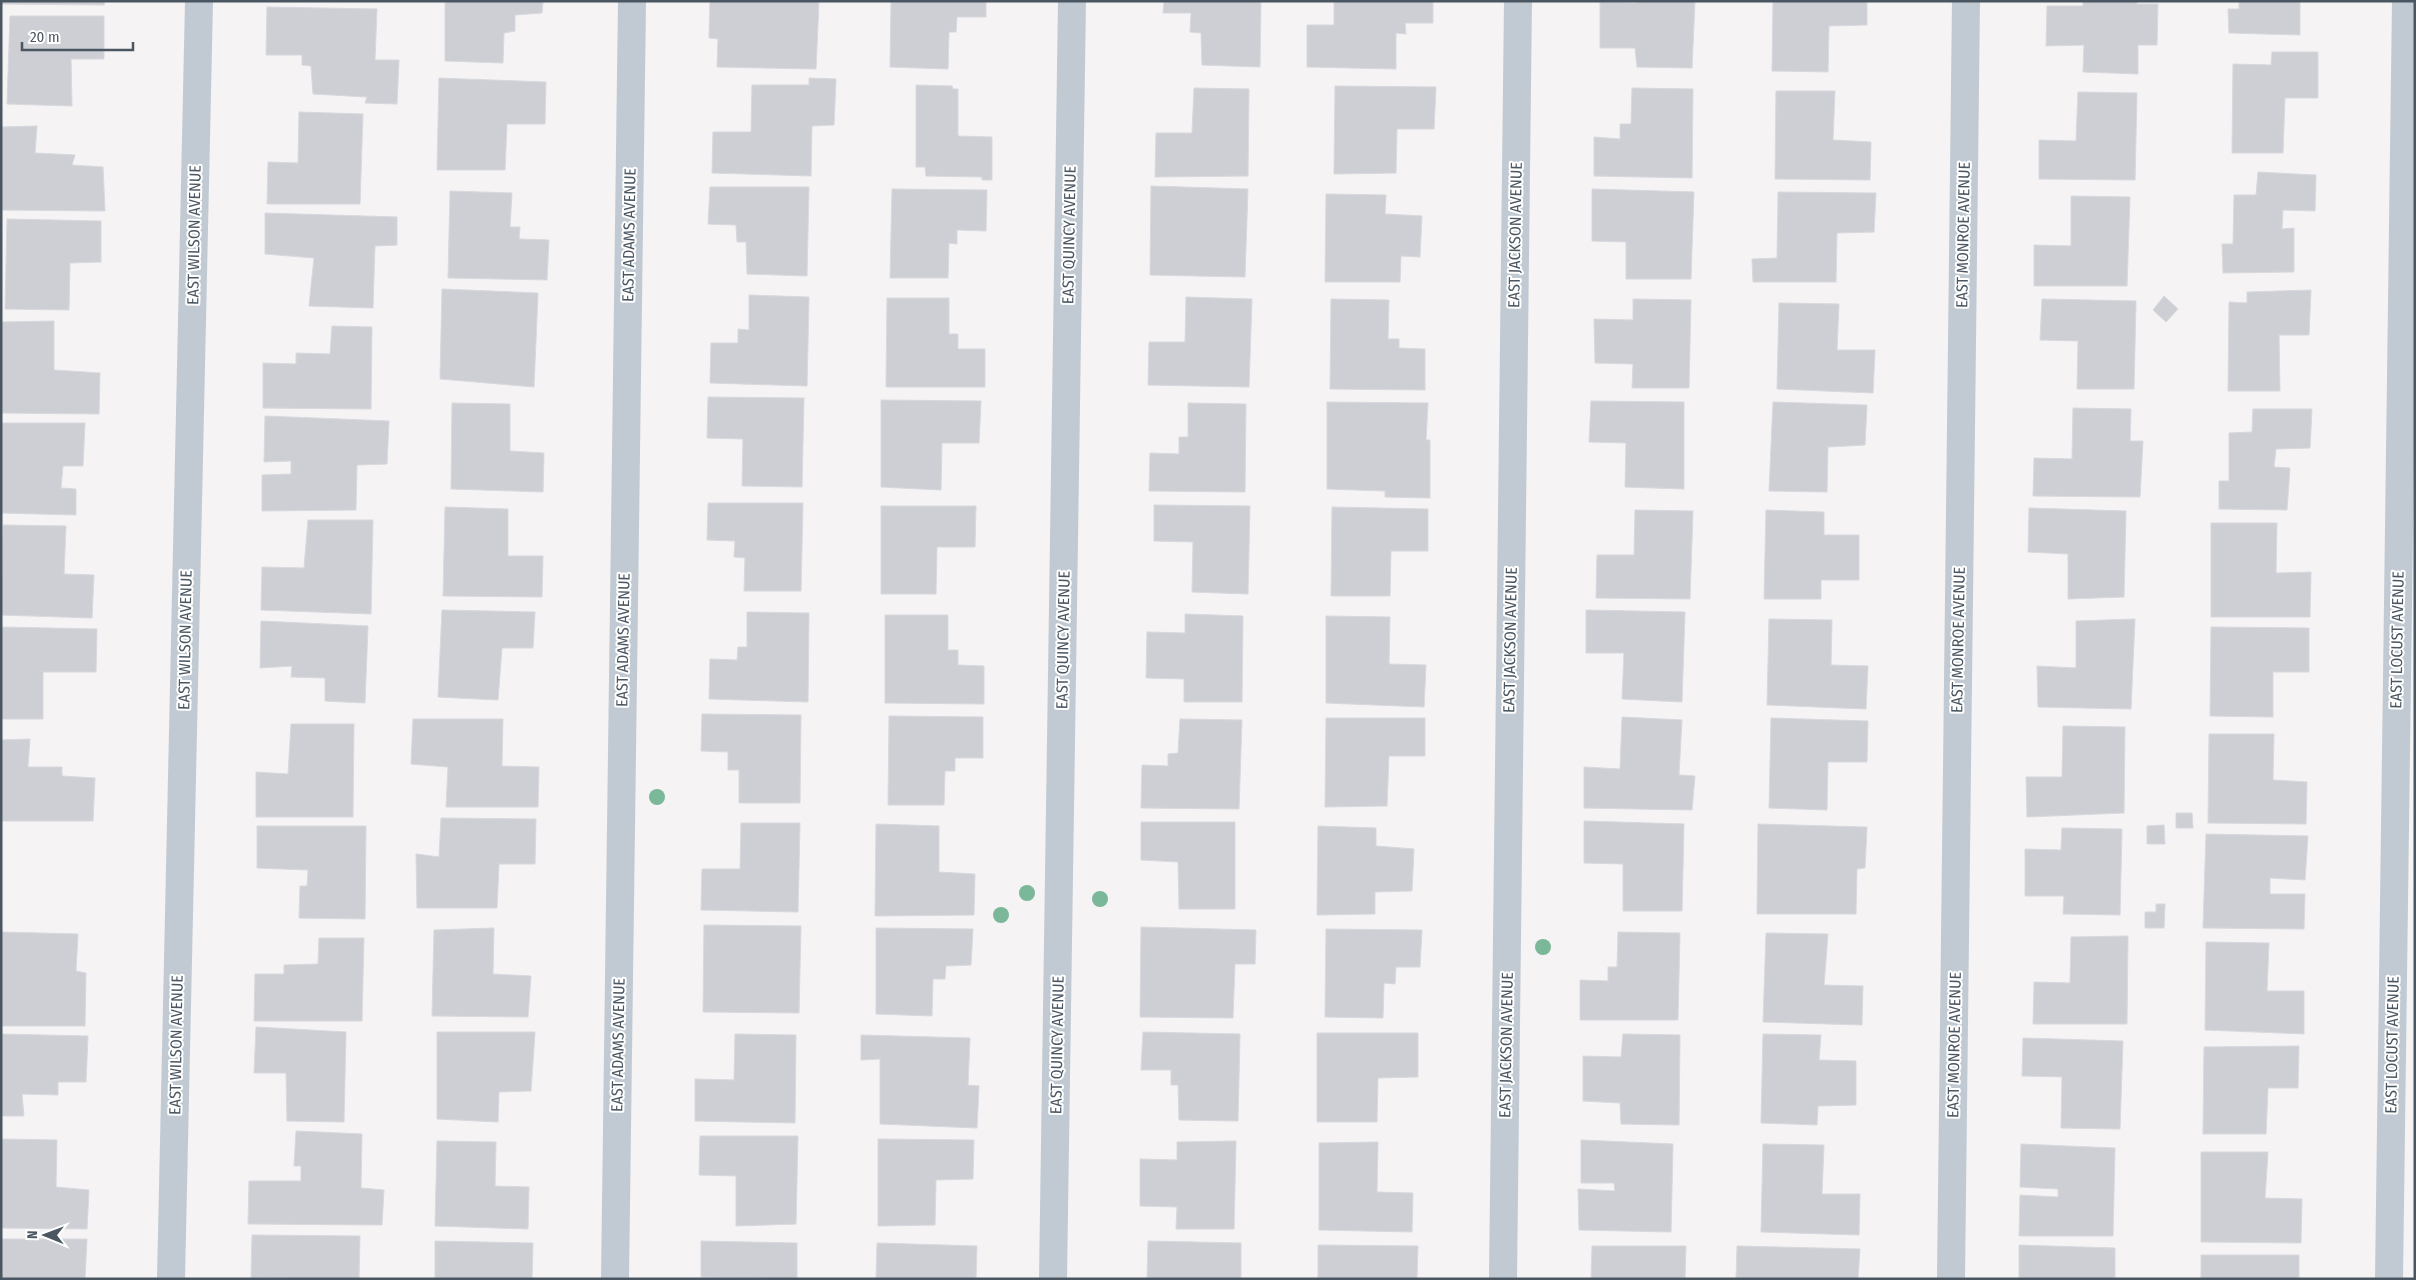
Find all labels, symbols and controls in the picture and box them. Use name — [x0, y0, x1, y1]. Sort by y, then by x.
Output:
scale bar — [22, 20, 134, 52]
text: 20 m — [30, 28, 60, 46]
street label: EAST JACKSON AVENUE — [1504, 162, 1526, 308]
street label: EAST MONROE AVENUE — [1952, 162, 1974, 308]
street label: EAST WILSON AVENUE — [183, 165, 205, 305]
street label: EAST QUINCY AVENUE — [1058, 166, 1080, 304]
street label: EAST ADAMS AVENUE — [618, 168, 640, 302]
street label: EAST JACKSON AVENUE — [1499, 567, 1521, 713]
street label: EAST MONROE AVENUE — [1947, 567, 1969, 713]
street label: EAST WILSON AVENUE — [174, 570, 196, 710]
street label: EAST QUINCY AVENUE — [1052, 571, 1074, 709]
street label: EAST LOCUST AVENUE — [2386, 571, 2408, 709]
street label: EAST ADAMS AVENUE — [612, 573, 634, 707]
street label: EAST JACKSON AVENUE — [1495, 972, 1517, 1118]
street label: EAST MONROE AVENUE — [1943, 972, 1965, 1118]
street label: EAST WILSON AVENUE — [165, 975, 187, 1115]
street label: EAST QUINCY AVENUE — [1046, 976, 1068, 1114]
street label: EAST LOCUST AVENUE — [2381, 976, 2403, 1114]
street label: EAST ADAMS AVENUE — [607, 978, 629, 1112]
north arrow — [20, 1210, 70, 1260]
text: N — [24, 1230, 41, 1239]

